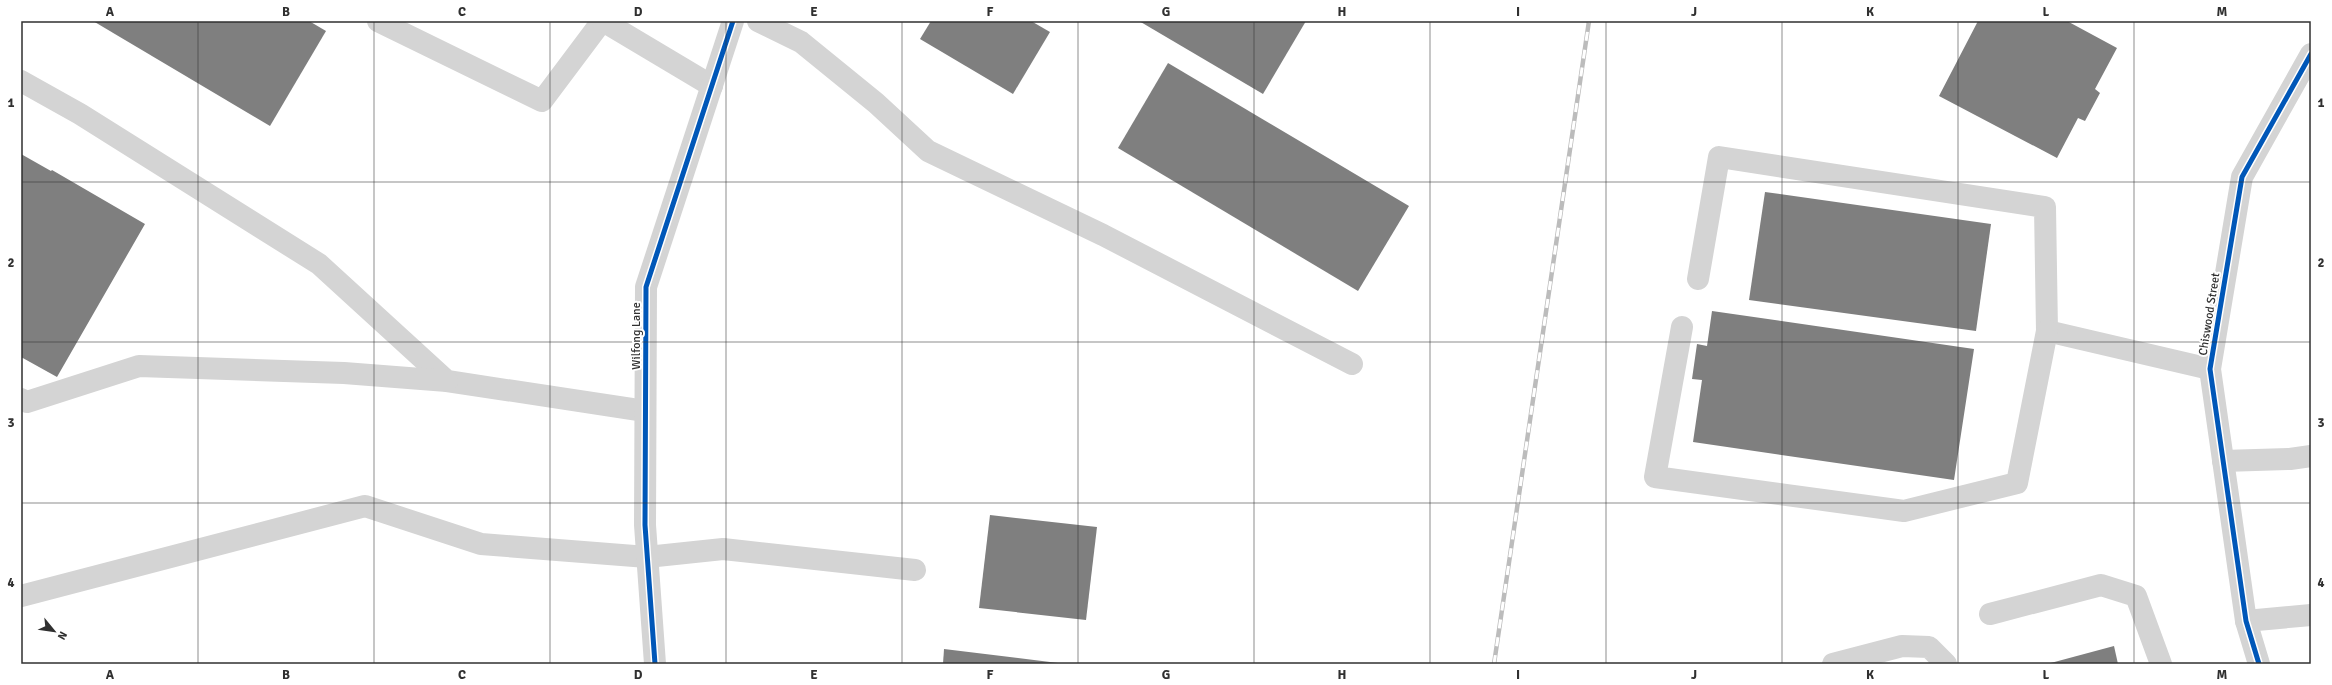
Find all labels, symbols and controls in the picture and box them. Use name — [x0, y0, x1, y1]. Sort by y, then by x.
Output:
text: A — [106, 4, 115, 20]
text: B — [282, 4, 290, 20]
text: C — [458, 4, 466, 20]
text: D — [634, 4, 643, 20]
text: E — [810, 4, 818, 20]
text: F — [987, 4, 994, 20]
text: G — [1162, 4, 1170, 20]
text: H — [1338, 4, 1346, 20]
text: I — [1516, 4, 1520, 20]
text: J — [1691, 4, 1697, 20]
text: K — [1866, 4, 1874, 20]
text: L — [2043, 4, 2050, 20]
text: M — [2217, 4, 2228, 20]
text: 1 — [7, 95, 15, 111]
text: 1 — [2317, 95, 2325, 111]
text: 2 — [7, 255, 15, 271]
text: 2 — [2317, 255, 2325, 271]
street label: Chiswood Street — [2196, 272, 2223, 357]
street label: Wilfong Lane — [629, 302, 644, 370]
text: 3 — [7, 415, 15, 431]
text: 3 — [2317, 415, 2325, 431]
text: 4 — [7, 575, 15, 591]
text: 4 — [2317, 575, 2325, 591]
north arrow — [34, 611, 74, 651]
text: N — [55, 629, 70, 642]
text: A — [106, 667, 115, 683]
text: B — [282, 667, 290, 683]
text: C — [458, 667, 466, 683]
text: D — [634, 667, 643, 683]
text: E — [810, 667, 818, 683]
text: F — [987, 667, 994, 683]
text: G — [1162, 667, 1170, 683]
text: H — [1338, 667, 1346, 683]
text: I — [1516, 667, 1520, 683]
text: J — [1691, 667, 1697, 683]
text: K — [1866, 667, 1874, 683]
text: L — [2043, 667, 2050, 683]
text: M — [2217, 667, 2228, 683]

